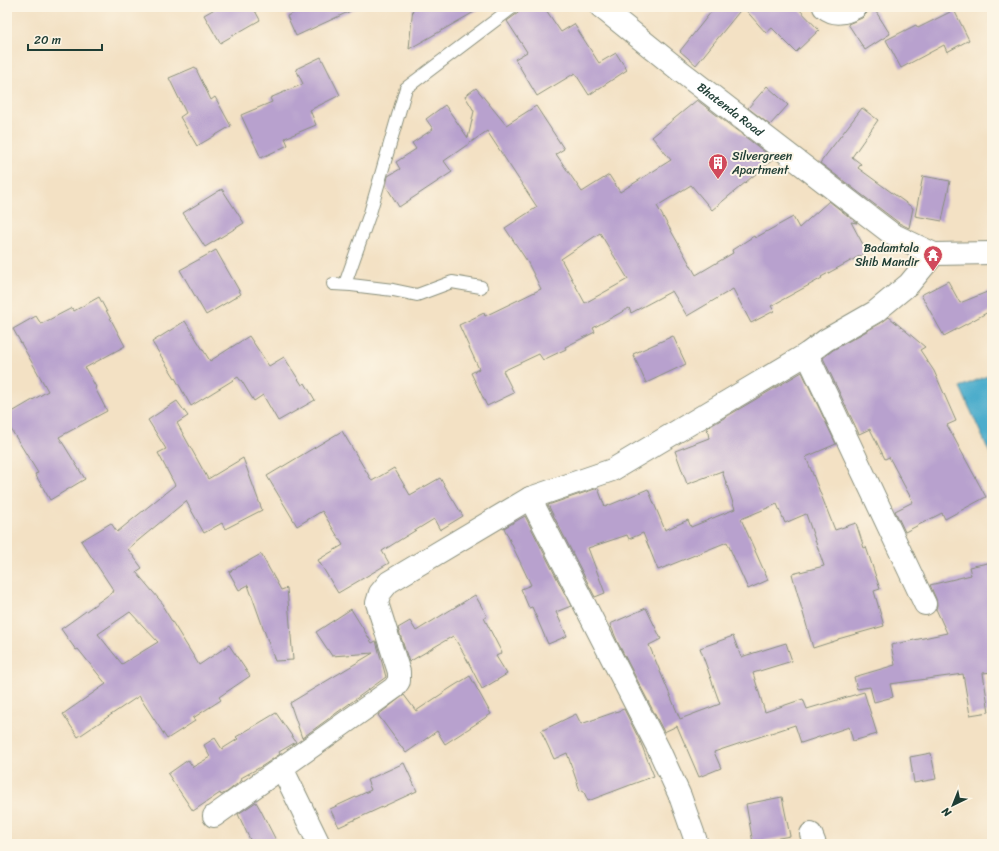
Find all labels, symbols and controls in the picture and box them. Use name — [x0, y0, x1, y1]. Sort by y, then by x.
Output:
scale bar — [28, 26, 102, 52]
text: 20 m — [34, 29, 61, 51]
street label: Bhatenda Road — [692, 77, 769, 143]
place label: Silvergreen Apartment — [731, 145, 793, 181]
building icon: Silvergreen Apartment — [707, 152, 729, 180]
place label: Badamtala Shib Mandir — [855, 237, 920, 273]
temple icon: Badamtala Shib Mandir — [922, 244, 944, 272]
north arrow — [933, 785, 973, 825]
text: N — [937, 802, 957, 822]

